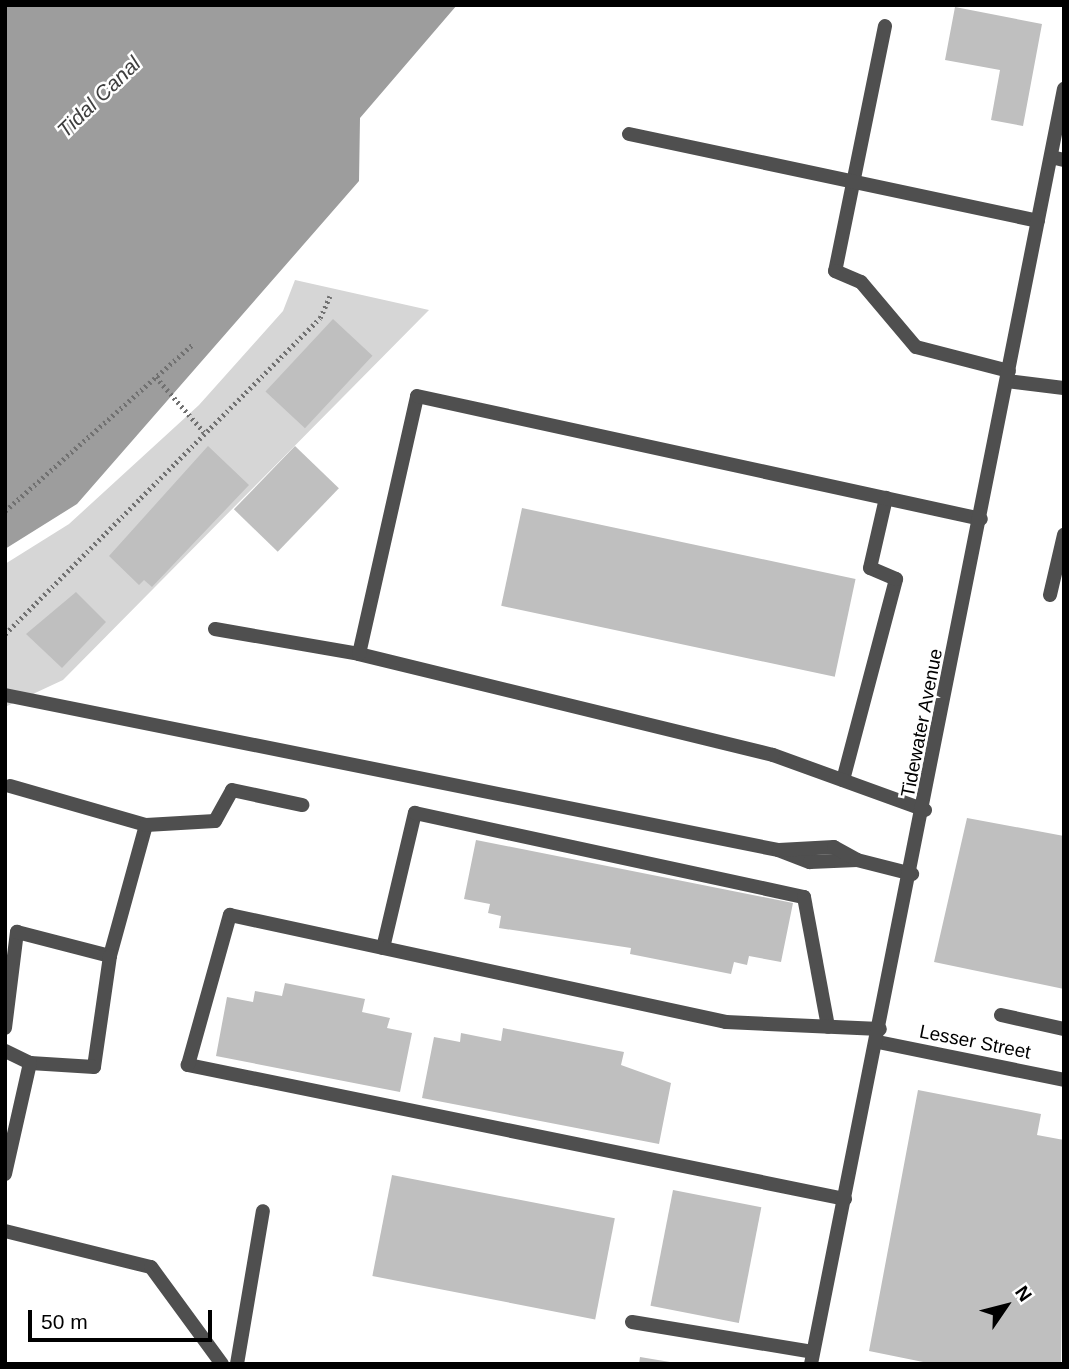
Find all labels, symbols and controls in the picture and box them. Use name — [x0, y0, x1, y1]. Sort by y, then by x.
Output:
water label: Tidal Canal — [52, 51, 146, 143]
street label: Tidewater Avenue — [896, 646, 948, 800]
street label: Lesser Street — [917, 1020, 1033, 1064]
north arrow — [971, 1271, 1041, 1341]
text: N — [1011, 1282, 1036, 1305]
scale bar — [32, 1296, 215, 1340]
text: 50 m — [41, 1310, 88, 1333]

